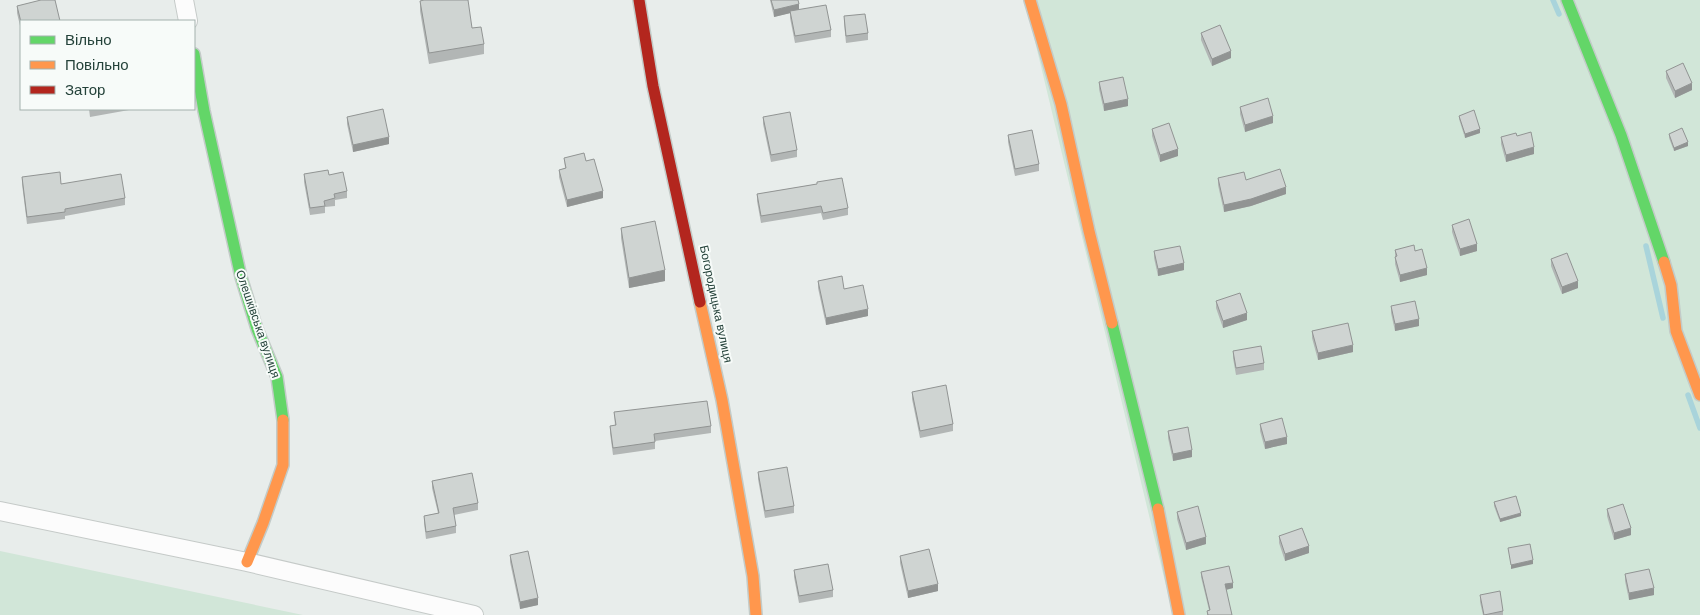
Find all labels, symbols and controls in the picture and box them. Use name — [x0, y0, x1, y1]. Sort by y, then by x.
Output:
legend — [20, 20, 195, 110]
text: Вільно — [65, 31, 112, 48]
text: Повільно — [65, 56, 129, 73]
text: Затор — [65, 81, 105, 98]
street label: Богородицька вулиця — [697, 244, 735, 364]
street label: Олешківська вулиця — [233, 268, 283, 380]

